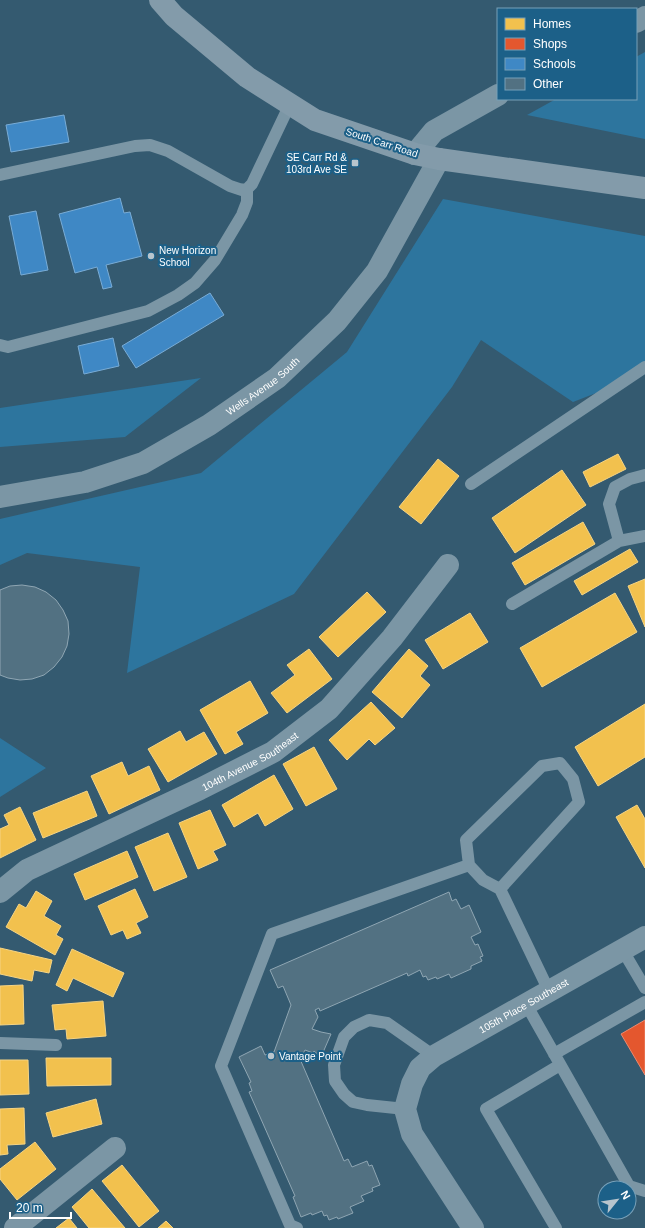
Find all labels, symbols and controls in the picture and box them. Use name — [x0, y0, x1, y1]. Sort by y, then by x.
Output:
legend — [497, 8, 637, 100]
text: Homes — [533, 17, 571, 31]
text: Shops — [533, 37, 567, 51]
text: Schools — [533, 57, 576, 71]
text: Other — [533, 77, 563, 91]
street label: South Carr Road — [344, 126, 419, 159]
place label: SE Carr Rd & 103rd Ave SE — [286, 152, 347, 175]
marker: SE Carr Rd & 103rd Ave SE — [350, 158, 360, 168]
place label: New Horizon School — [159, 245, 216, 268]
marker: New Horizon School — [146, 251, 156, 261]
street label: Wells Avenue South — [224, 355, 302, 417]
street label: 104th Avenue Southeast — [200, 730, 300, 793]
street label: 105th Place Southeast — [477, 976, 570, 1036]
marker: Vantage Point — [266, 1051, 276, 1061]
place label: Vantage Point — [279, 1051, 341, 1062]
north arrow — [597, 1180, 637, 1220]
text: N — [618, 1189, 633, 1201]
scale bar — [10, 1194, 71, 1220]
text: 20 m — [16, 1201, 43, 1215]

